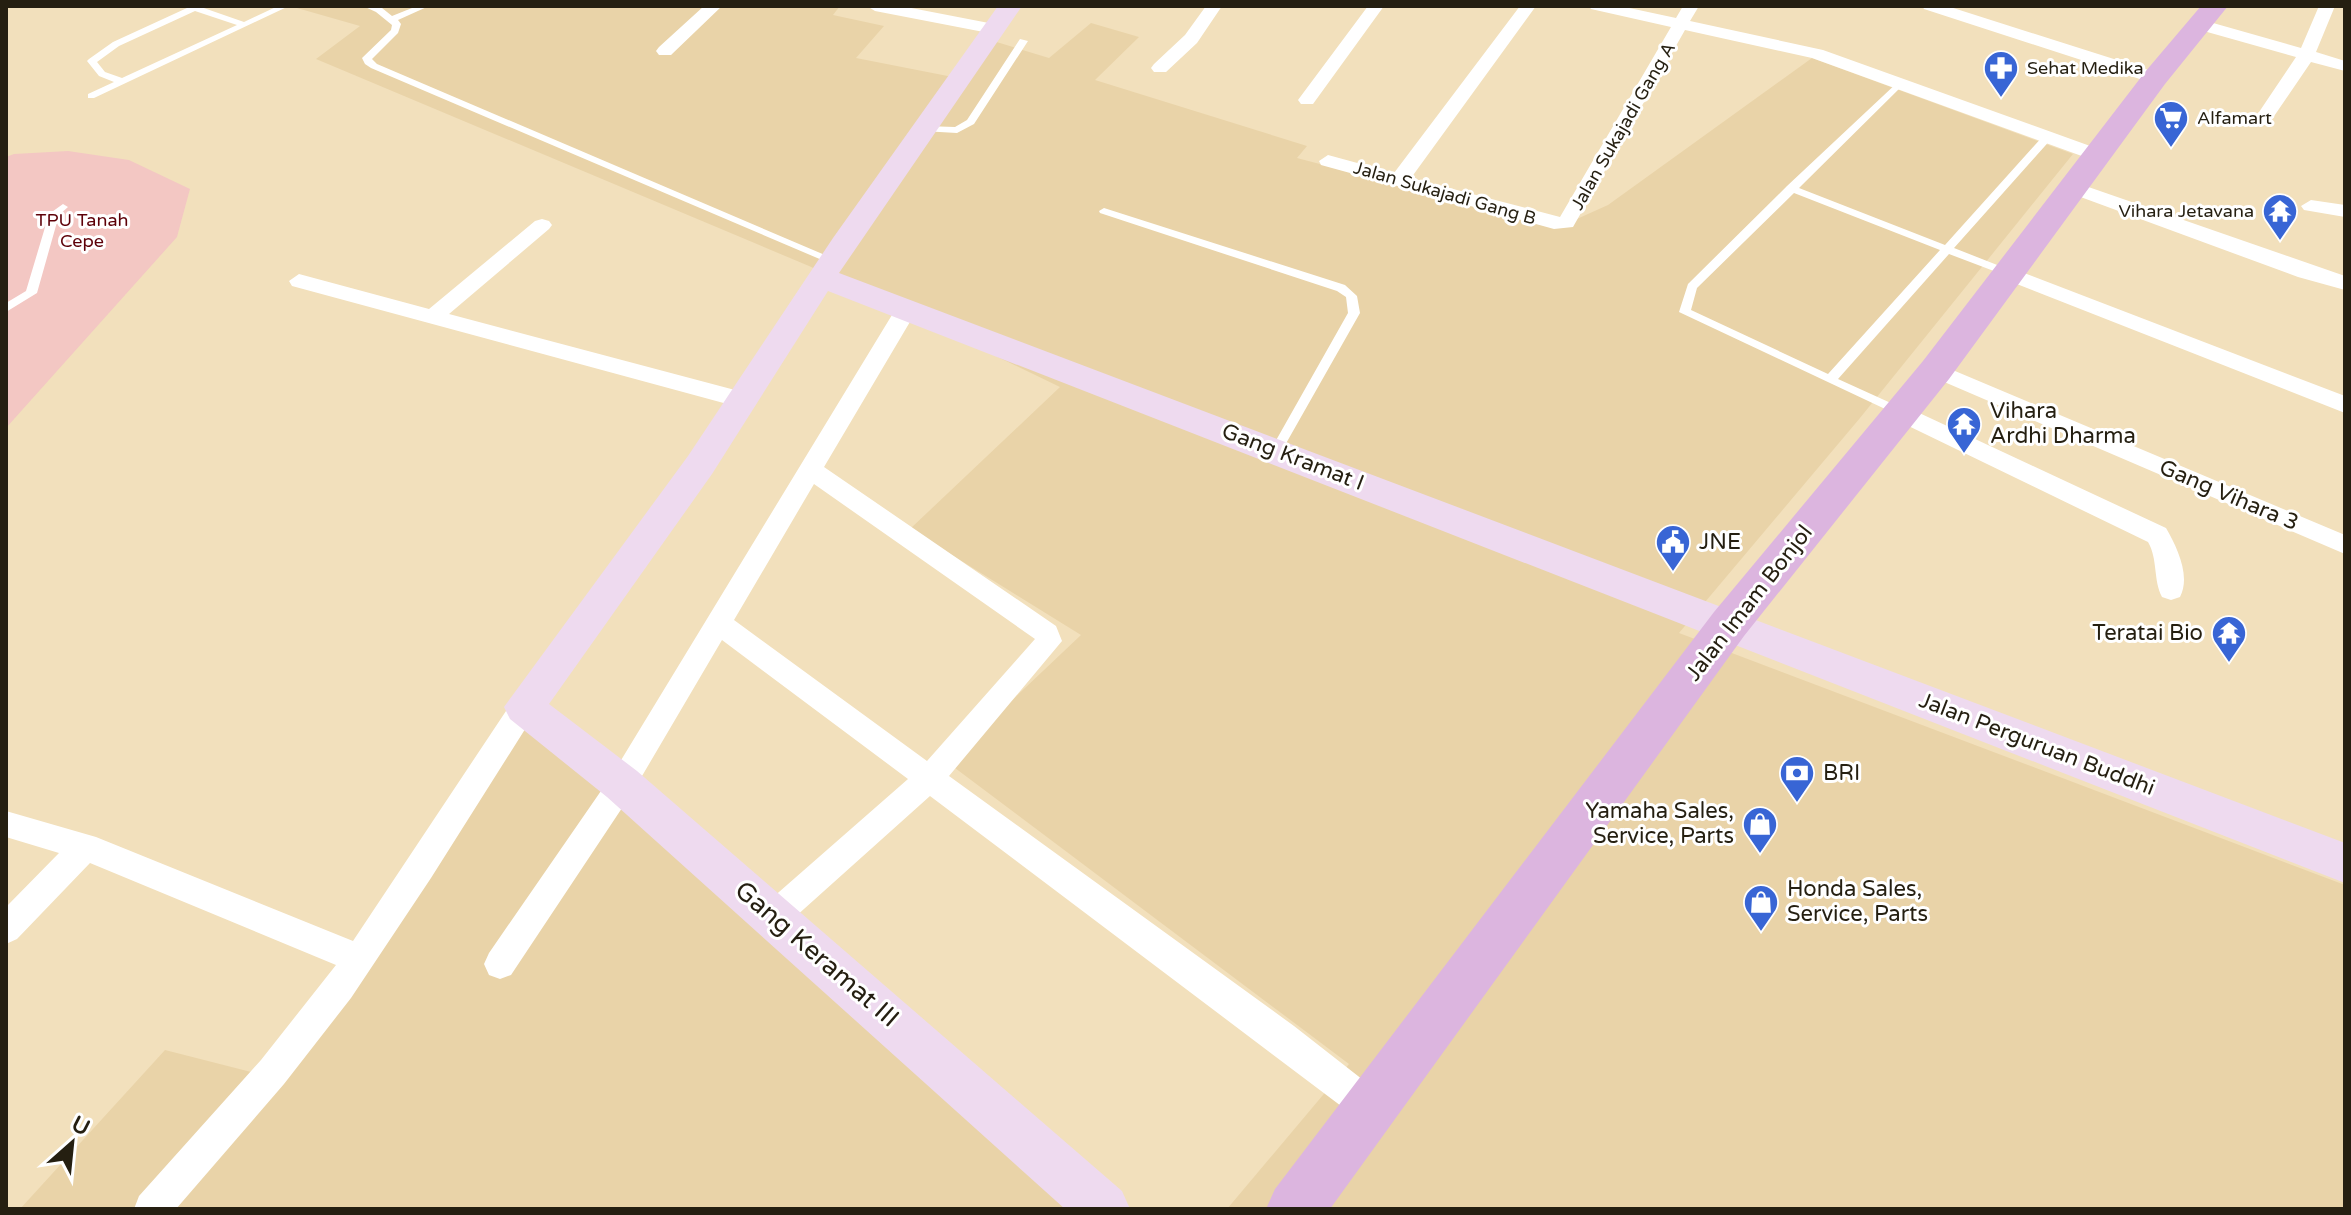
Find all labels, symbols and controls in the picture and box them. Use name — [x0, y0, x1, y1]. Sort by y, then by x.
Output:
street label: Jalan Sukajadi Gang A — [1566, 38, 1680, 214]
pharmacy icon: Sehat Medika — [1982, 49, 2020, 99]
place label: Sehat Medika — [2027, 57, 2144, 79]
supermarket icon: Alfamart — [2152, 99, 2190, 149]
place label: Alfamart — [2197, 107, 2272, 129]
street label: Jalan Sukajadi Gang B — [1351, 156, 1539, 230]
temple icon: Vihara Jetavana — [2261, 192, 2299, 242]
place label: Vihara Jetavana — [2118, 200, 2254, 222]
park label: TPU Tanah Cepe — [35, 209, 129, 252]
place label: Vihara Ardhi Dharma — [1990, 398, 2136, 449]
temple icon: Vihara Ardhi Dharma — [1945, 405, 1983, 455]
street label: Gang Kramat I — [1218, 418, 1368, 496]
street label: Gang Vihara 3 — [2156, 454, 2302, 536]
street label: Jalan Imam Bonjol — [1680, 520, 1818, 686]
public building icon: JNE — [1654, 523, 1692, 573]
place label: JNE — [1699, 529, 1741, 555]
temple icon: Teratai Bio — [2210, 614, 2248, 664]
place label: Teratai Bio — [2092, 620, 2203, 646]
street label: Jalan Perguruan Buddhi — [1915, 687, 2159, 801]
bank icon: BRI — [1778, 754, 1816, 804]
place label: BRI — [1823, 760, 1860, 786]
place label: Yamaha Sales, Service, Parts — [1585, 798, 1734, 849]
shop icon: Yamaha Sales, Service, Parts — [1741, 805, 1779, 855]
street label: Gang Keramat III — [729, 874, 905, 1034]
place label: Honda Sales, Service, Parts — [1787, 876, 1928, 927]
shop icon: Honda Sales, Service, Parts — [1742, 883, 1780, 933]
north arrow — [32, 1103, 112, 1183]
text: U — [67, 1111, 94, 1141]

